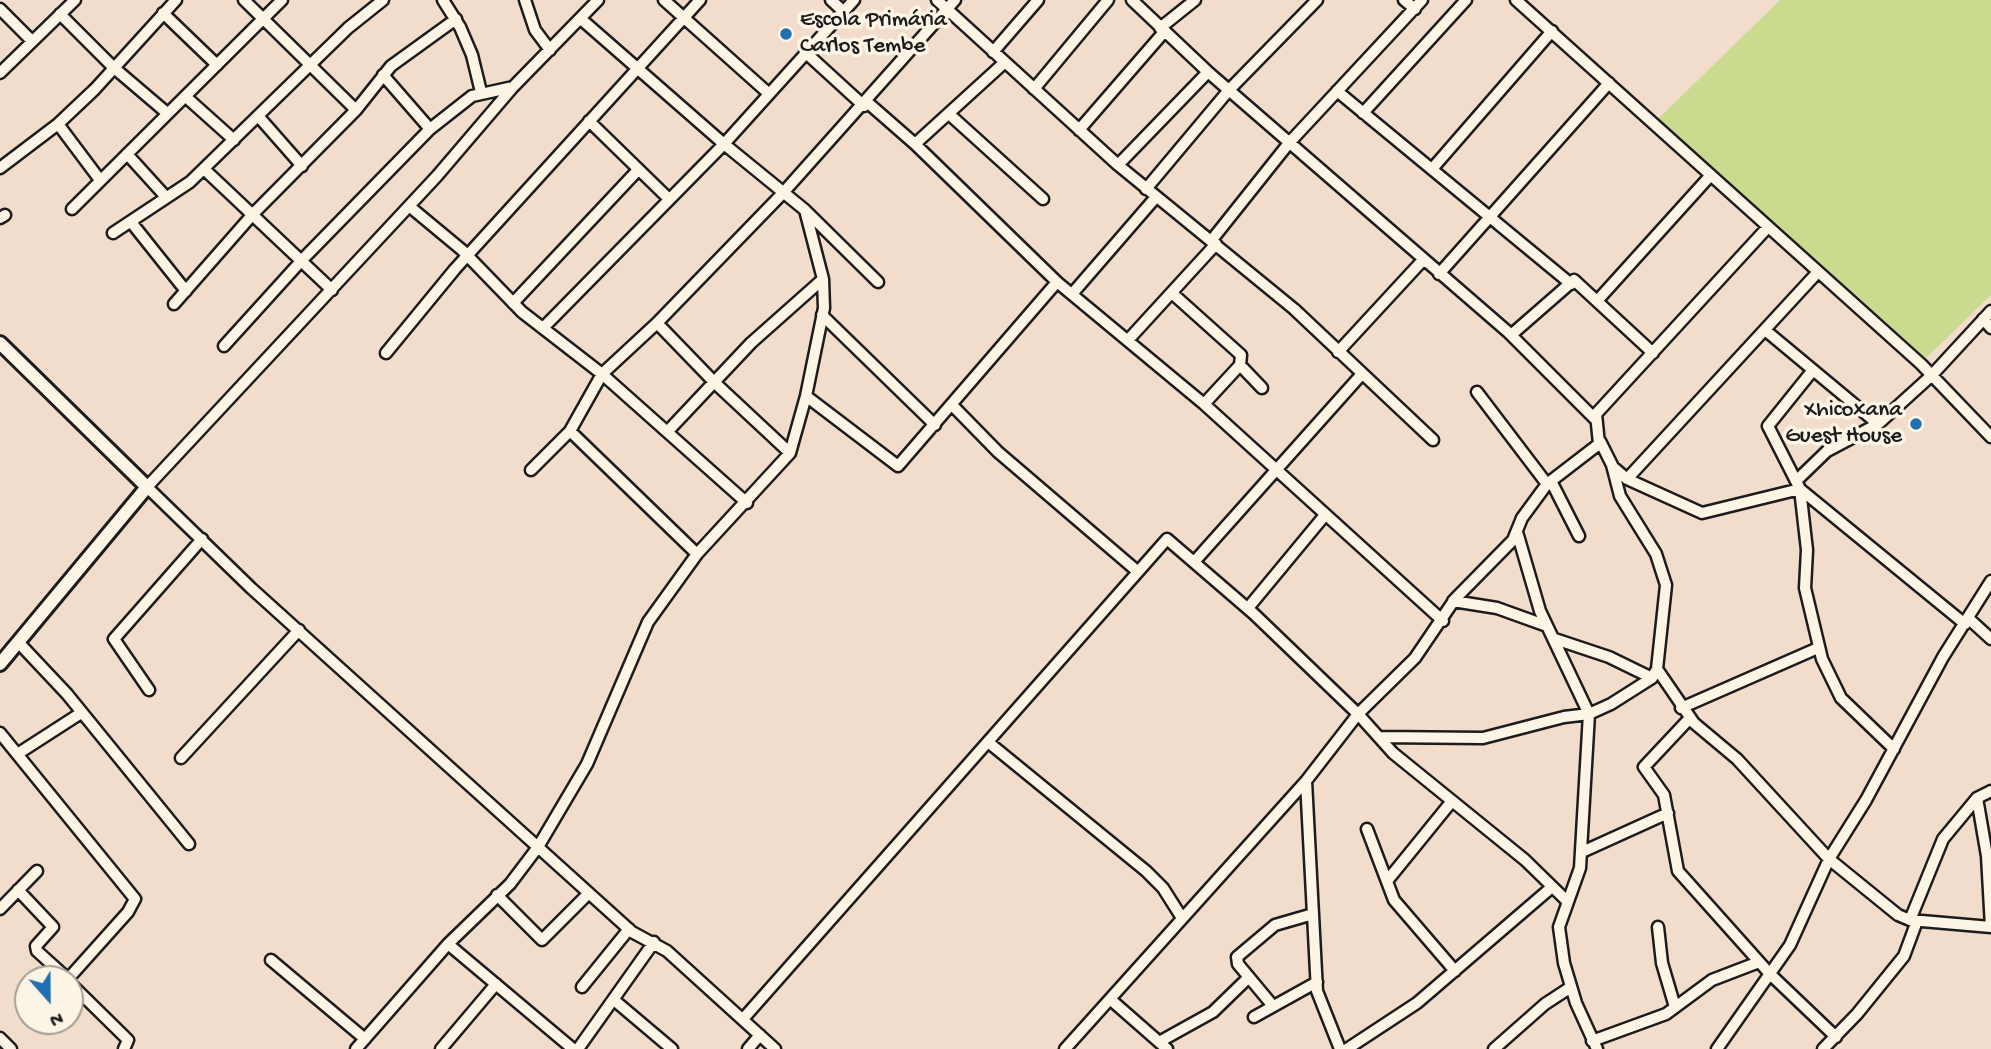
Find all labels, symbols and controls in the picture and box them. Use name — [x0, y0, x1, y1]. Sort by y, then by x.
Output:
place label: Escola Primária Carlos Tembe — [800, 7, 947, 61]
marker: Escola Primária Carlos Tembe — [778, 26, 794, 42]
place label: Xhicoxana Guest House — [1785, 397, 1902, 451]
marker: Xhicoxana Guest House — [1908, 416, 1924, 432]
north arrow — [14, 965, 84, 1035]
text: N — [46, 1005, 66, 1031]

